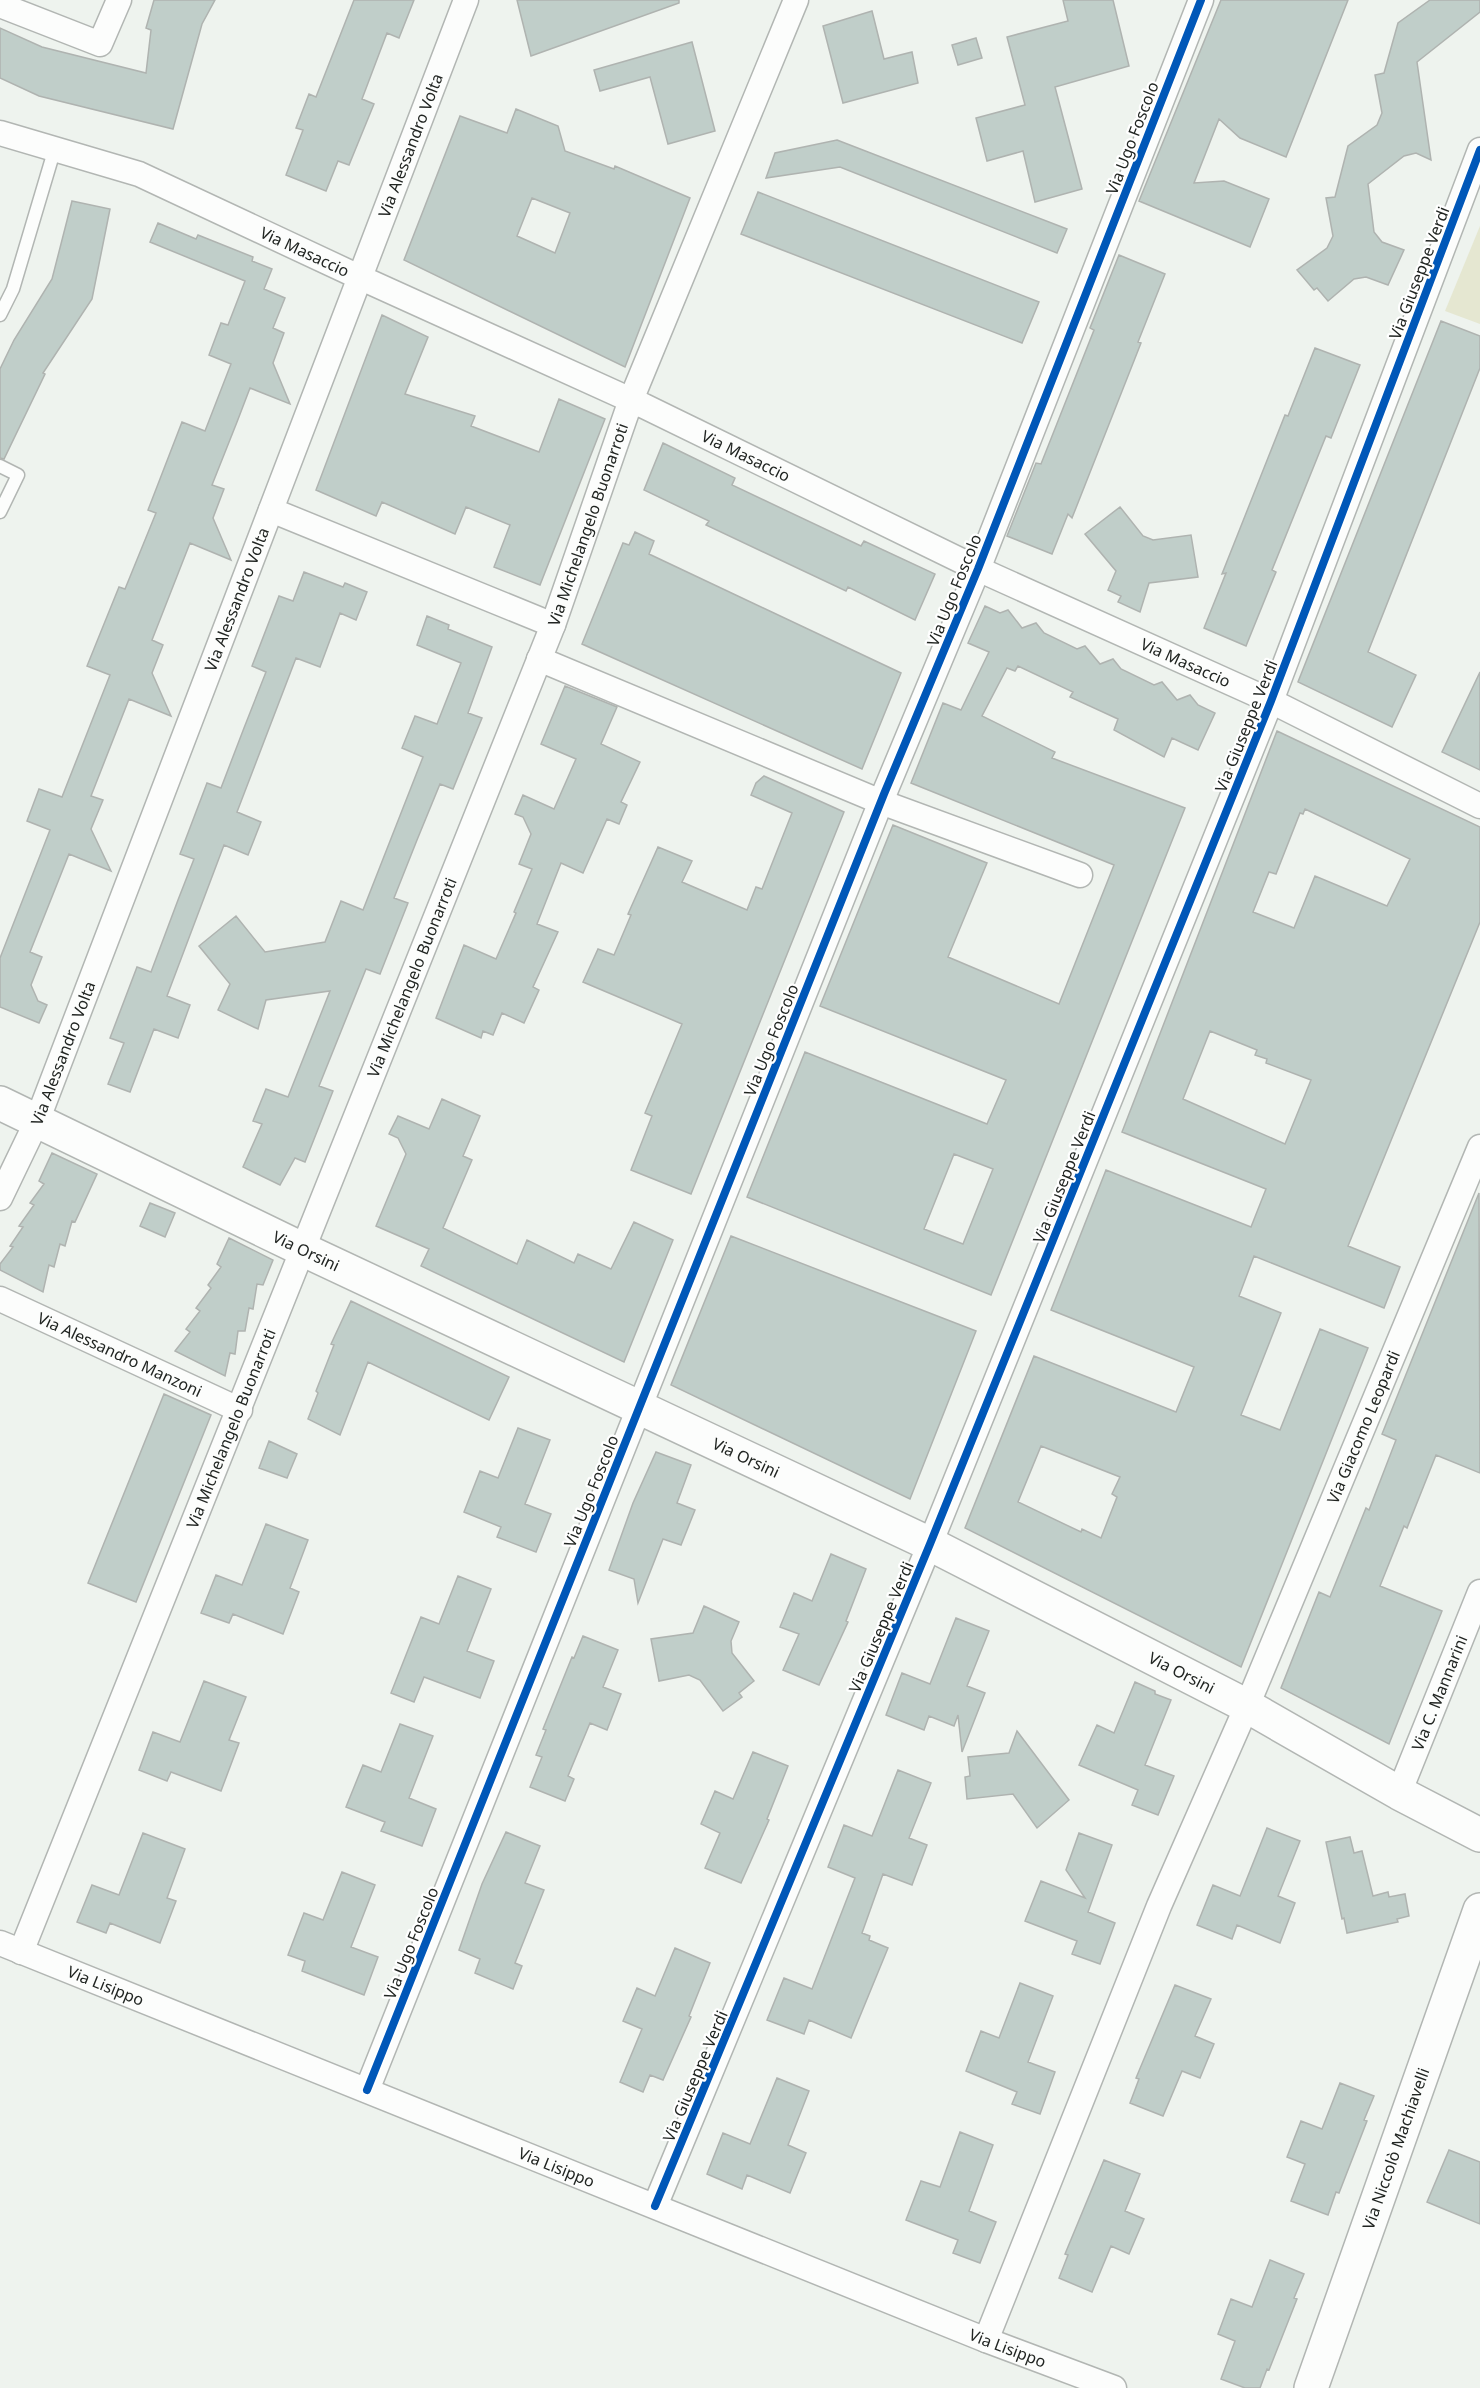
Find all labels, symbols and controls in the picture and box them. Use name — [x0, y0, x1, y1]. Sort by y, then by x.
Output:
street label: Via Alessandro Volta — [373, 70, 448, 221]
street label: Via Ugo Foscolo — [1100, 78, 1164, 198]
street label: Via Giuseppe Verdi — [1384, 203, 1454, 343]
street label: Via Masaccio — [257, 221, 353, 282]
street label: Via Michelangelo Buonarroti — [542, 420, 633, 629]
street label: Via Masaccio — [698, 425, 794, 487]
street label: Via Alessandro Volta — [199, 524, 274, 674]
street label: Via Ugo Foscolo — [922, 531, 986, 649]
street label: Via Masaccio — [1137, 633, 1234, 692]
street label: Via Giuseppe Verdi — [1209, 657, 1283, 795]
street label: Via Michelangelo Buonarroti — [362, 874, 462, 1081]
street label: Via Alessandro Volta — [25, 978, 100, 1128]
street label: Via Ugo Foscolo — [739, 981, 803, 1099]
street label: Via Giuseppe Verdi — [1027, 1108, 1101, 1246]
street label: Via Orsini — [269, 1225, 343, 1276]
street label: Via Alessandro Manzoni — [34, 1307, 206, 1402]
street label: Via Michelangelo Buonarroti — [181, 1325, 281, 1532]
street label: Via Giacomo Leopardi — [1322, 1347, 1405, 1507]
street label: Via Ugo Foscolo — [559, 1432, 623, 1550]
street label: Via Orsini — [709, 1432, 783, 1483]
street label: Via Giuseppe Verdi — [843, 1558, 919, 1696]
street label: Via C. Mannarini — [1406, 1632, 1472, 1754]
street label: Via Orsini — [1145, 1647, 1219, 1699]
street label: Via Ugo Foscolo — [379, 1884, 443, 2002]
street label: Via Lisippo — [64, 1960, 147, 2011]
street label: Via Giuseppe Verdi — [657, 2007, 733, 2145]
street label: Via Niccolò Machiavelli — [1357, 2065, 1434, 2232]
street label: Via Lisippo — [515, 2142, 598, 2192]
street label: Via Lisippo — [966, 2323, 1049, 2373]

